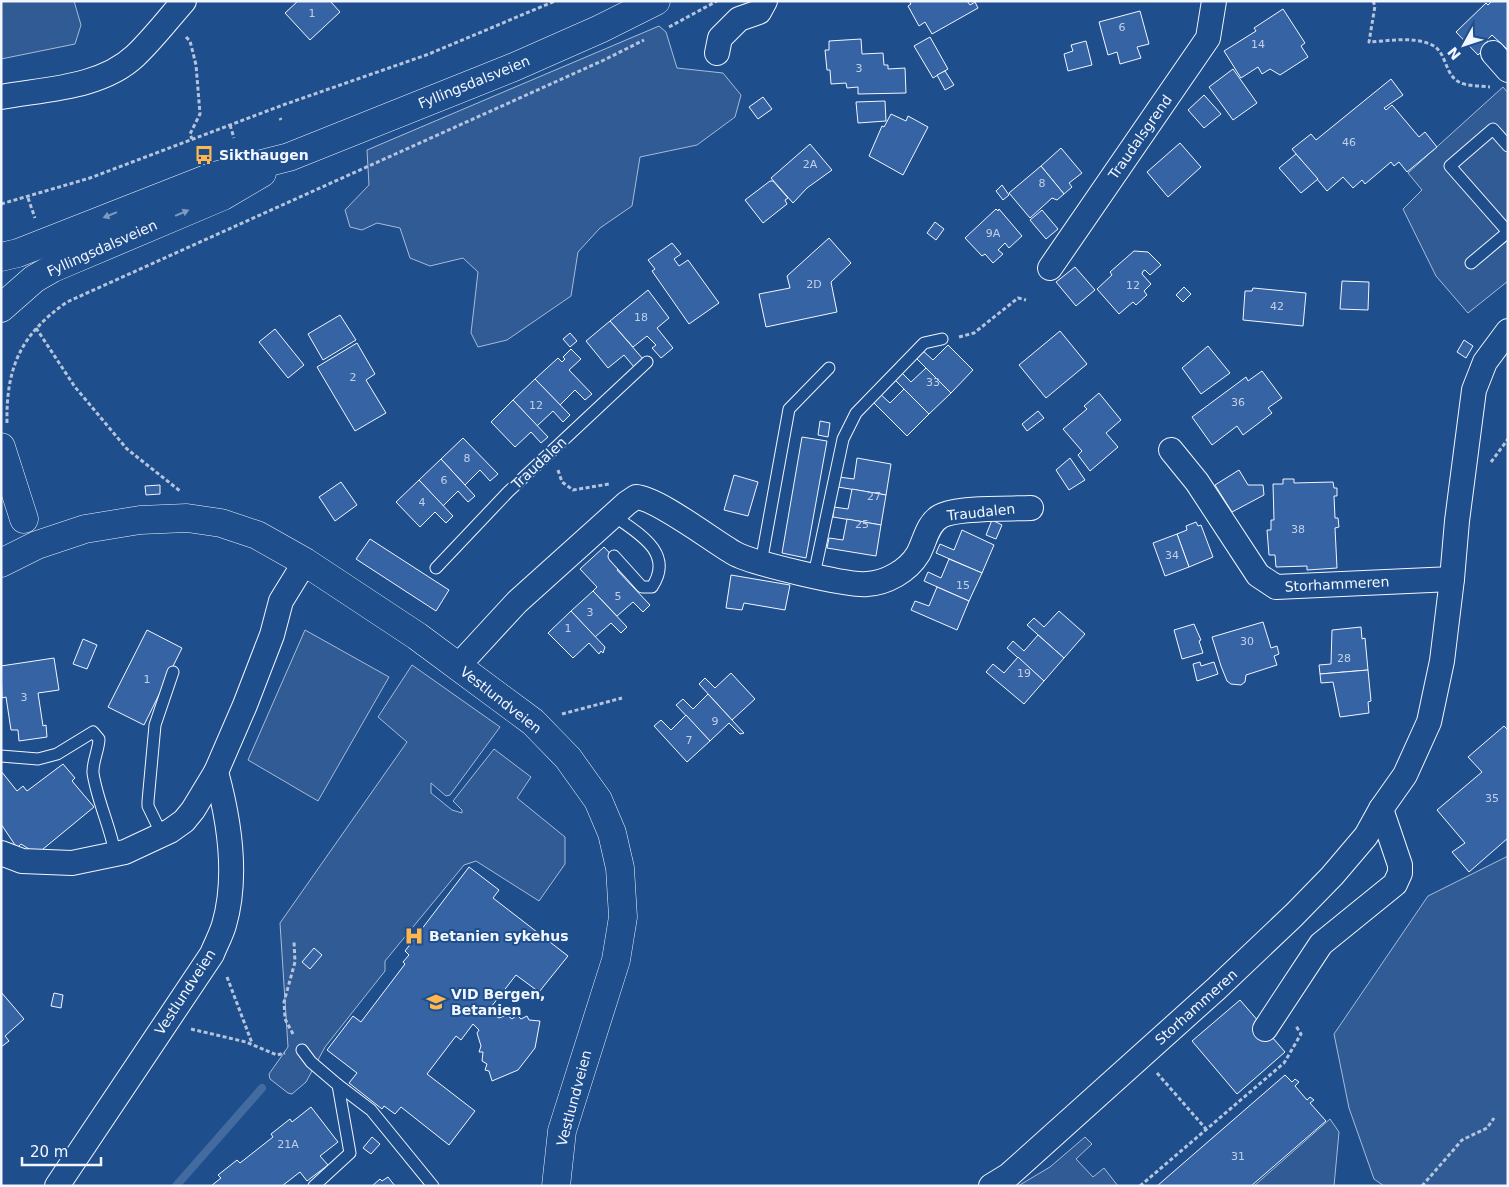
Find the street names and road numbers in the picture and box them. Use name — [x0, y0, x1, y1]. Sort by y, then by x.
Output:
street label: Fyllingsdalsveien — [416, 52, 532, 112]
street label: Traudalsgrend — [1104, 92, 1175, 183]
street label: Fyllingsdalsveien — [45, 217, 159, 279]
street label: Traudalen — [508, 434, 570, 493]
street label: Traudalen — [945, 500, 1016, 524]
street label: Storhammeren — [1284, 573, 1390, 595]
street label: Vestlundveien — [457, 663, 545, 737]
street label: Vestlundveien — [151, 946, 219, 1038]
street label: Storhammeren — [1152, 966, 1240, 1048]
street label: Vestlundveien — [554, 1048, 594, 1148]

